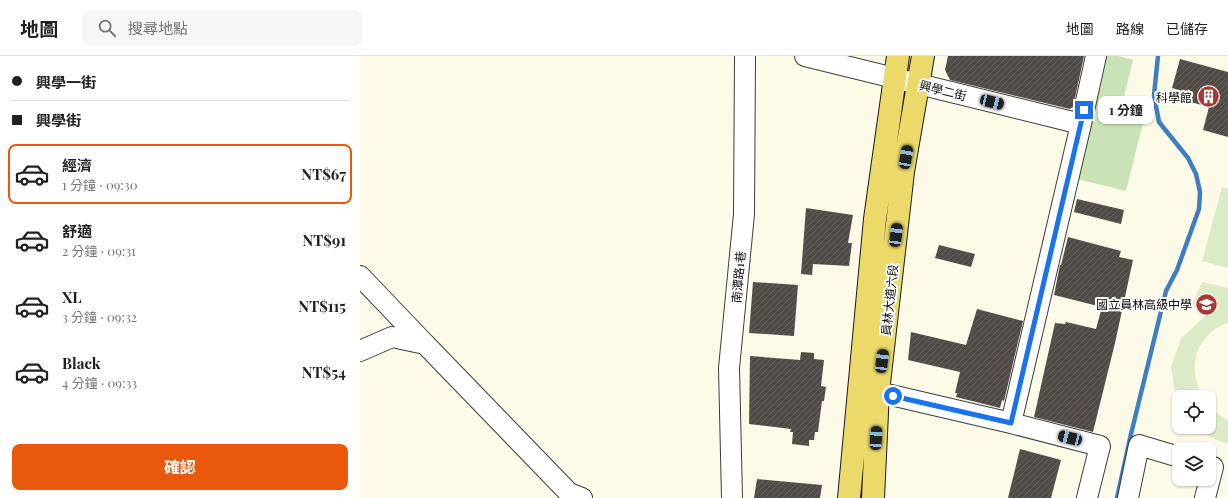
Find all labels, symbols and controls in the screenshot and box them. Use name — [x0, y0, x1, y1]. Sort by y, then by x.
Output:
search box — [82, 10, 362, 46]
text: 地圖 — [20, 15, 58, 41]
icon: search — [96, 17, 118, 39]
text: 搜尋地點 — [128, 18, 188, 38]
text: 地圖 — [1066, 19, 1094, 38]
text: 路線 — [1116, 19, 1144, 38]
text: 已儲存 — [1166, 19, 1208, 38]
text: 興學一街 — [36, 72, 96, 92]
street label: 興學二街 — [918, 76, 968, 104]
building icon: 科學館 — [1195, 84, 1221, 110]
place label: 科學館 — [1156, 89, 1192, 105]
car — [979, 93, 1005, 111]
callout: 1 分鐘 — [1098, 96, 1154, 124]
route end — [1075, 101, 1093, 119]
text: 1 分鐘 — [1109, 101, 1143, 118]
text: 興學街 — [36, 110, 81, 130]
car — [898, 144, 914, 170]
text: 經濟 — [62, 155, 92, 175]
icon: car — [14, 156, 50, 192]
text: NT$67 — [301, 164, 346, 184]
text: 1 分鐘 · 09:30 — [62, 176, 138, 193]
text: 舒適 — [62, 221, 92, 241]
icon: car — [14, 222, 50, 258]
car — [889, 222, 903, 248]
text: NT$91 — [302, 230, 346, 250]
text: 2 分鐘 · 09:31 — [62, 242, 136, 259]
street label: 南潭路1巷 — [728, 250, 748, 304]
street label: 員林大道六段 — [877, 263, 901, 337]
text: XL — [62, 287, 82, 307]
icon: car — [14, 288, 50, 324]
school or university icon: 國立員林高級中學 — [1194, 291, 1220, 317]
text: NT$115 — [298, 296, 346, 316]
place label: 國立員林高級中學 — [1096, 296, 1192, 312]
text: 3 分鐘 · 09:32 — [62, 308, 137, 325]
car — [875, 348, 889, 374]
text: Black — [62, 353, 101, 373]
icon: car — [14, 354, 50, 390]
text: NT$54 — [302, 362, 346, 382]
text: 4 分鐘 · 09:33 — [62, 374, 137, 391]
route start — [884, 387, 902, 405]
map controls — [1172, 390, 1216, 486]
button: locate — [1172, 390, 1216, 434]
car — [869, 426, 883, 450]
car — [1057, 429, 1083, 447]
button: layers — [1172, 442, 1216, 486]
button: 確認 — [12, 444, 348, 490]

